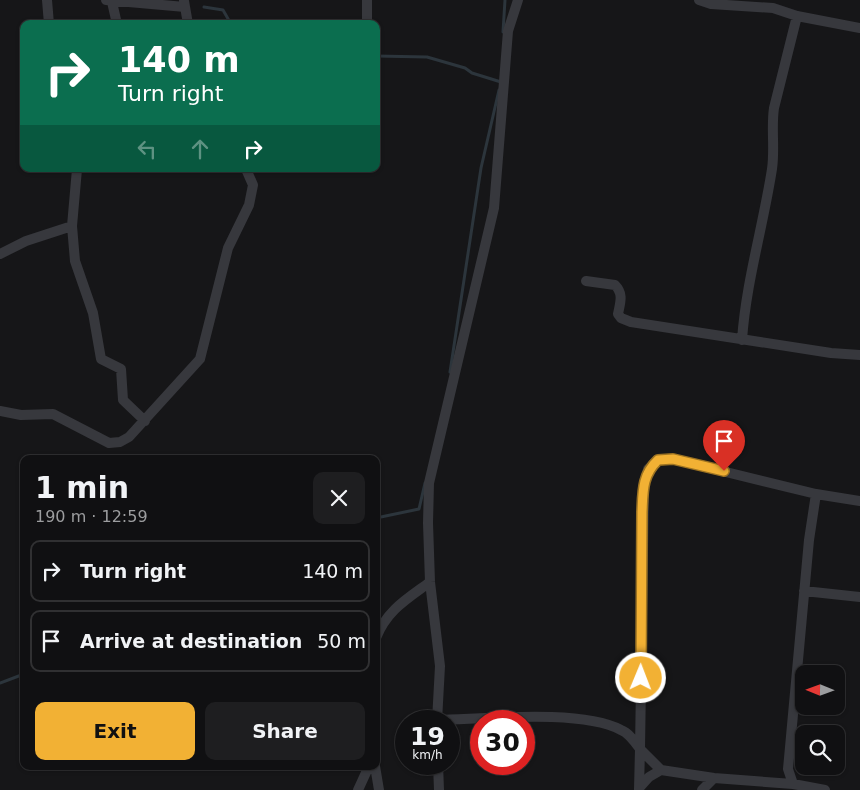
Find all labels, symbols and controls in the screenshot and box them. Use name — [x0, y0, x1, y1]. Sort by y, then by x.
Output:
icon: right — [35, 40, 100, 105]
text: 140 m — [118, 40, 240, 80]
text: Turn right — [118, 81, 223, 106]
icon: left — [133, 135, 161, 163]
icon: ahead — [186, 135, 214, 163]
icon: right — [239, 135, 267, 163]
pin — [703, 420, 745, 471]
icon: arrive — [710, 427, 738, 455]
text: 1 min — [35, 470, 129, 505]
button: close — [313, 472, 365, 524]
text: 190 m · 12:59 — [35, 507, 148, 526]
icon: right — [37, 557, 65, 585]
text: Turn right — [80, 560, 186, 582]
text: 140 m — [302, 560, 363, 582]
icon: arrive — [37, 627, 65, 655]
text: Arrive at destination — [80, 630, 302, 652]
text: 50 m — [317, 630, 366, 652]
position arrow — [614, 651, 666, 703]
north arrow — [795, 665, 845, 715]
map controls — [795, 665, 845, 775]
button: Exit — [35, 702, 195, 760]
button: Share — [205, 702, 365, 760]
speed limit sign: 30 — [470, 710, 535, 775]
text: 19 — [410, 722, 445, 751]
button: search — [795, 725, 845, 775]
text: km/h — [412, 748, 443, 762]

